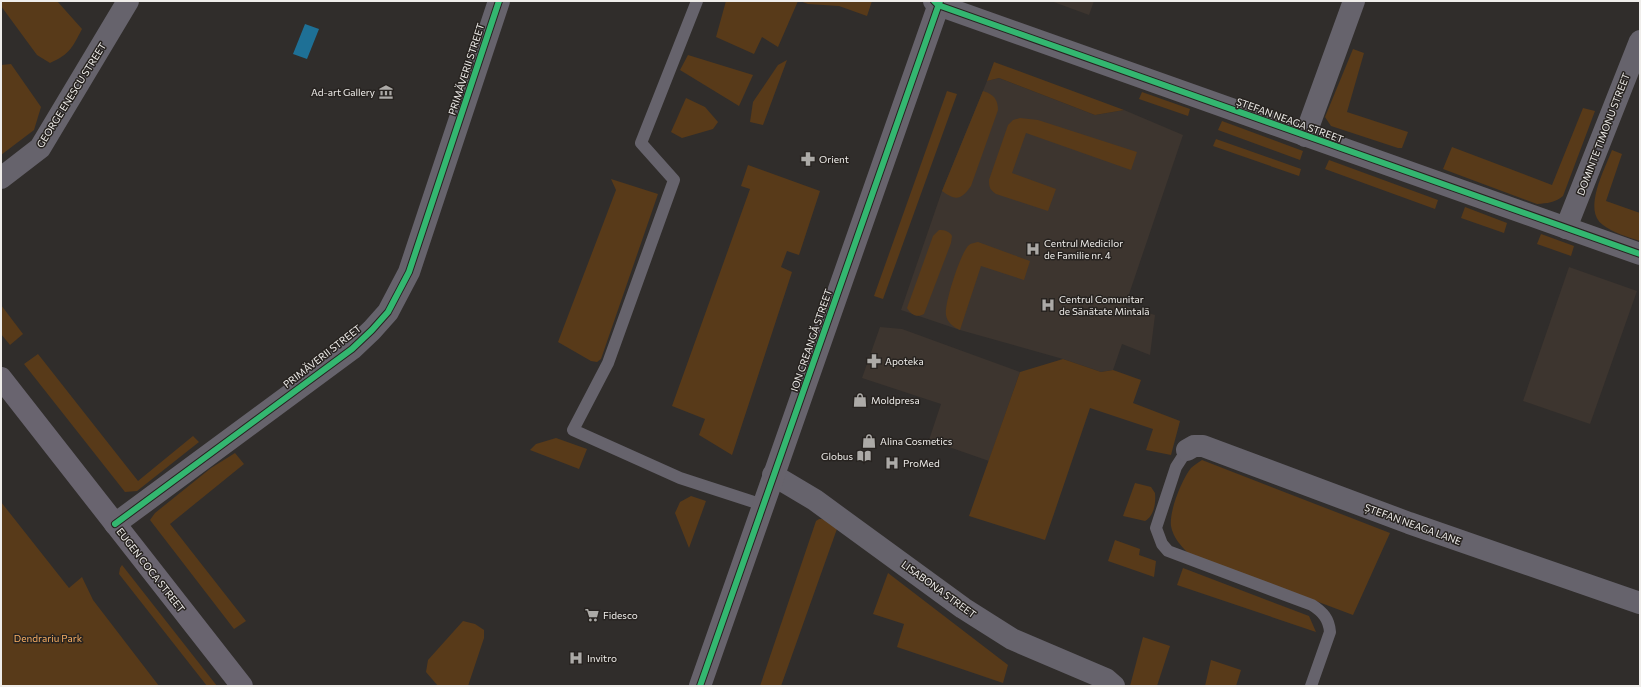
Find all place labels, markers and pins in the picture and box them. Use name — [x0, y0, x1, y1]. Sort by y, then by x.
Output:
museum icon: Ad-art Gallery — [378, 84, 394, 100]
place label: Ad-art Gallery — [311, 86, 375, 98]
pharmacy icon: Orient — [800, 151, 816, 167]
place label: Orient — [819, 153, 849, 165]
place label: Centrul Medicilor de Familie nr. 4 — [1044, 237, 1123, 261]
hospital icon: Centrul Medicilor de Familie nr. 4 — [1025, 241, 1041, 257]
place label: Centrul Comunitar de Sănătate Mintală — [1059, 293, 1149, 317]
hospital icon: Centrul Comunitar de Sănătate Mintală — [1040, 297, 1056, 313]
pharmacy icon: Apoteka — [866, 353, 882, 369]
place label: Apoteka — [885, 355, 924, 367]
shop icon: Moldpresa — [852, 392, 868, 408]
place label: Moldpresa — [871, 394, 920, 406]
shop icon: Alina Cosmetics — [861, 433, 877, 449]
place label: Alina Cosmetics — [880, 435, 953, 447]
library icon: Globus — [856, 448, 872, 464]
place label: Globus — [821, 450, 853, 462]
hospital icon: ProMed — [884, 455, 900, 471]
place label: ProMed — [903, 457, 940, 469]
supermarket icon: Fidesco — [584, 607, 600, 623]
place label: Fidesco — [603, 609, 638, 621]
hospital icon: Invitro — [568, 650, 584, 666]
place label: Invitro — [587, 652, 617, 664]

